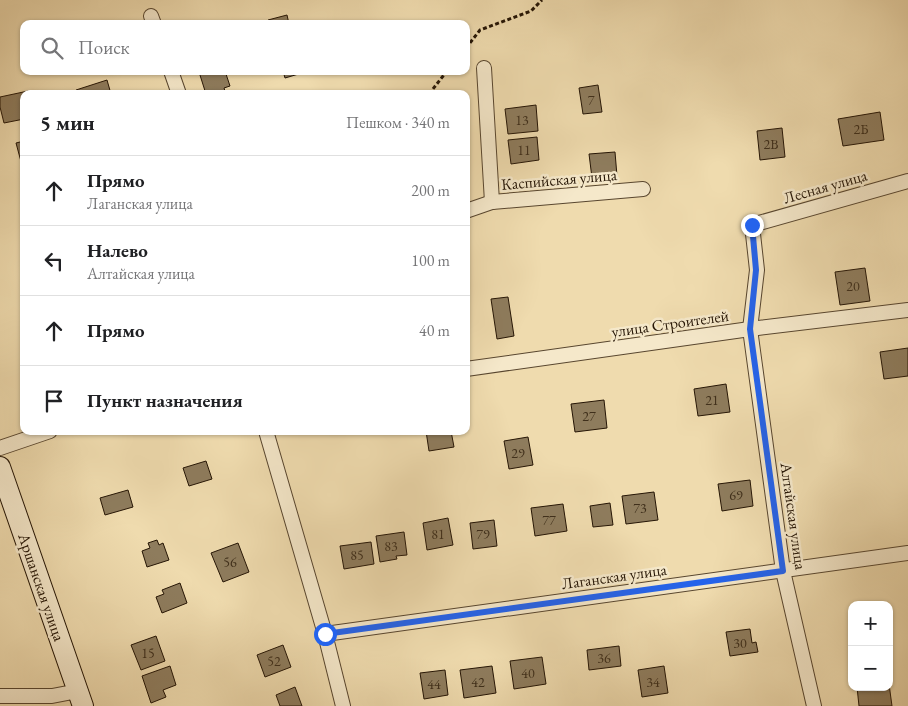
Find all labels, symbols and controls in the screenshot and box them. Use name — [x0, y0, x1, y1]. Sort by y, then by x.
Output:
search box — [20, 20, 470, 75]
icon: search — [38, 34, 66, 62]
text: Поиск — [78, 35, 130, 60]
house number: 7 — [588, 91, 595, 109]
text: 5 мин — [40, 109, 95, 136]
house number: 13 — [515, 111, 529, 129]
text: Пешком · 340 m — [346, 112, 450, 133]
house number: 2Б — [854, 120, 868, 138]
house number: 2В — [764, 135, 778, 153]
house number: 11 — [517, 141, 531, 159]
street label: Каспийская улица — [500, 164, 618, 195]
street label: Лесная улица — [781, 164, 870, 208]
text: Прямо — [87, 168, 145, 193]
icon: ahead — [40, 177, 68, 205]
text: 200 m — [411, 180, 450, 201]
text: Лаганская улица — [87, 193, 193, 214]
route end — [741, 214, 764, 237]
text: Налево — [87, 238, 148, 263]
icon: left — [40, 247, 68, 275]
text: 100 m — [411, 250, 450, 271]
text: Алтайская улица — [87, 263, 195, 284]
house number: 20 — [846, 277, 860, 295]
street label: улица Строителей — [610, 305, 731, 342]
icon: ahead — [40, 317, 68, 345]
text: Прямо — [87, 318, 145, 343]
text: 40 m — [419, 320, 450, 341]
icon: arrive — [40, 387, 68, 415]
text: Пункт назначения — [87, 388, 243, 413]
house number: 21 — [705, 391, 719, 409]
house number: 27 — [582, 407, 596, 425]
house number: 29 — [511, 444, 525, 462]
street label: Алтайская улица — [775, 460, 811, 572]
house number: 69 — [729, 486, 743, 504]
house number: 73 — [633, 499, 647, 517]
house number: 77 — [542, 511, 556, 529]
house number: 81 — [431, 525, 445, 543]
house number: 79 — [476, 525, 490, 543]
street label: Аршанская улица — [13, 529, 70, 645]
house number: 83 — [384, 537, 398, 555]
house number: 85 — [350, 546, 364, 564]
house number: 56 — [223, 553, 237, 571]
street label: Лаганская улица — [560, 559, 669, 594]
map controls — [848, 601, 893, 691]
button: + — [848, 601, 893, 646]
route start — [314, 623, 337, 646]
house number: 30 — [733, 634, 747, 652]
house number: 15 — [141, 644, 155, 662]
button: − — [848, 646, 893, 691]
house number: 36 — [597, 649, 611, 667]
house number: 52 — [267, 652, 281, 670]
house number: 40 — [521, 664, 535, 682]
house number: 42 — [471, 673, 485, 691]
house number: 34 — [646, 673, 660, 691]
house number: 44 — [427, 675, 441, 693]

